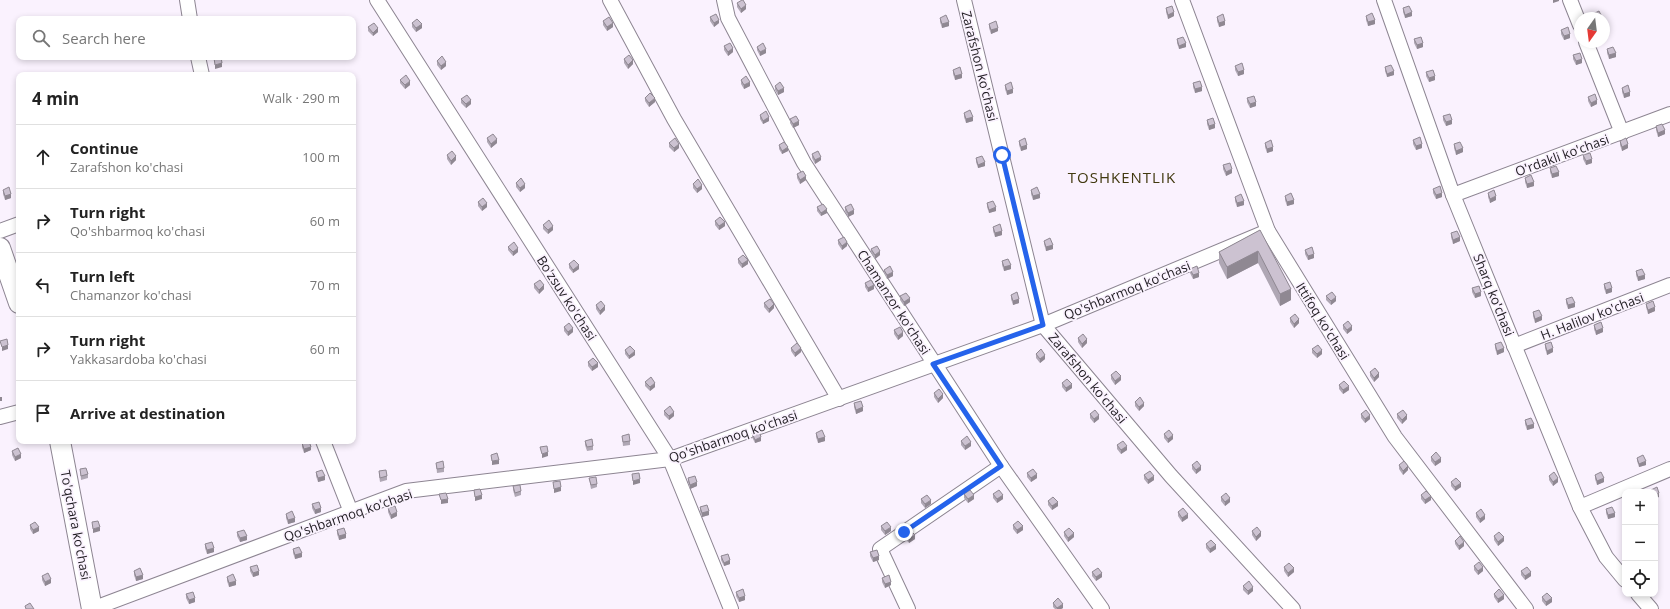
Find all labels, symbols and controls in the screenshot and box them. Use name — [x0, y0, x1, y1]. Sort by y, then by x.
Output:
street label: Zarafshon ko'chasi — [958, 9, 1002, 123]
north arrow — [1574, 12, 1610, 48]
search box — [16, 16, 356, 60]
icon: search — [30, 27, 52, 49]
text: Search here — [62, 28, 146, 48]
text: 4 min — [32, 87, 79, 110]
text: Walk · 290 m — [263, 89, 340, 107]
street label: O'rdakli ko'chasi — [1513, 130, 1611, 180]
text: Continue — [70, 138, 138, 158]
icon: ahead — [32, 146, 54, 168]
route start — [993, 146, 1011, 164]
text: 100 m — [302, 148, 340, 166]
text: Zarafshon ko'chasi — [70, 158, 183, 176]
district label: TOSHKENTLIK — [1068, 167, 1176, 187]
text: Turn right — [70, 202, 145, 222]
icon: right — [32, 210, 54, 232]
text: 60 m — [310, 212, 340, 230]
text: Qo'shbarmoq ko'chasi — [70, 222, 205, 240]
street label: Chamanzor ko'chasi — [853, 246, 935, 358]
street label: Sharq ko'chasi — [1469, 251, 1519, 339]
street label: Bo'zsuv ko'chasi — [533, 252, 601, 344]
street label: Qo'shbarmoq ko'chasi — [1061, 256, 1193, 324]
text: Turn left — [70, 266, 135, 286]
icon: left — [32, 274, 54, 296]
text: 70 m — [310, 276, 340, 294]
street label: Ittifoq ko'chasi — [1292, 279, 1354, 363]
text: Chamanzor ko'chasi — [70, 286, 192, 304]
street label: H. Halilov ko'chasi — [1538, 288, 1646, 344]
street label: Zarafshon ko'chasi — [1045, 329, 1131, 427]
text: Turn right — [70, 330, 145, 350]
icon: right — [32, 338, 54, 360]
text: 60 m — [310, 340, 340, 358]
text: Yakkasardoba ko'chasi — [70, 350, 207, 368]
icon: arrive — [32, 402, 54, 424]
text: Arrive at destination — [70, 403, 225, 423]
street label: Qo'shbarmoq ko'chasi — [666, 406, 800, 466]
street label: To'qchara ko'chasi — [57, 469, 95, 581]
street label: Qo'shbarmoq ko'chasi — [281, 485, 415, 545]
map controls — [1622, 489, 1658, 597]
button: + — [1622, 489, 1658, 525]
route end — [895, 523, 913, 541]
button: − — [1622, 525, 1658, 561]
button: locate — [1622, 561, 1658, 597]

